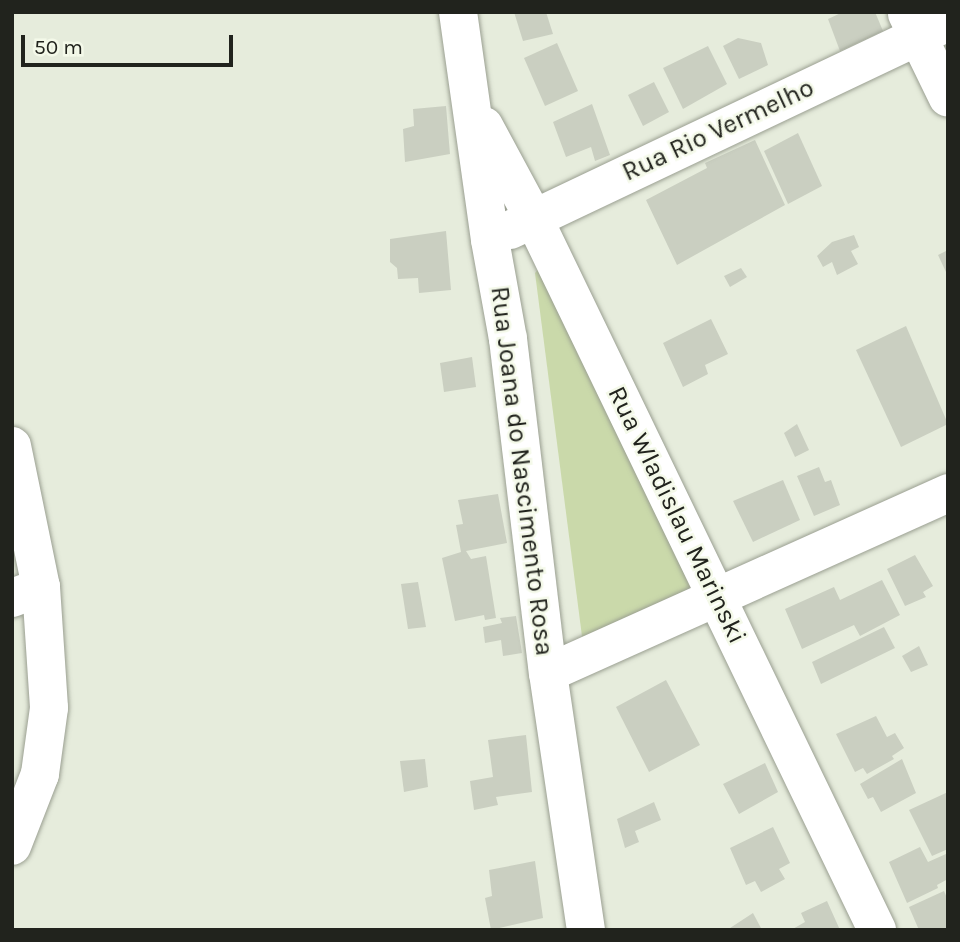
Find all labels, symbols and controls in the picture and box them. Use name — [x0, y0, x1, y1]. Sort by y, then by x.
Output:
scale bar — [24, 21, 236, 65]
text: 50 m — [34, 35, 83, 59]
street label: Rua Rio Vermelho — [617, 72, 819, 188]
street label: Rua Joana do Nascimento Rosa — [484, 285, 560, 657]
street label: Rua Wladislau Marinski — [601, 381, 753, 649]

